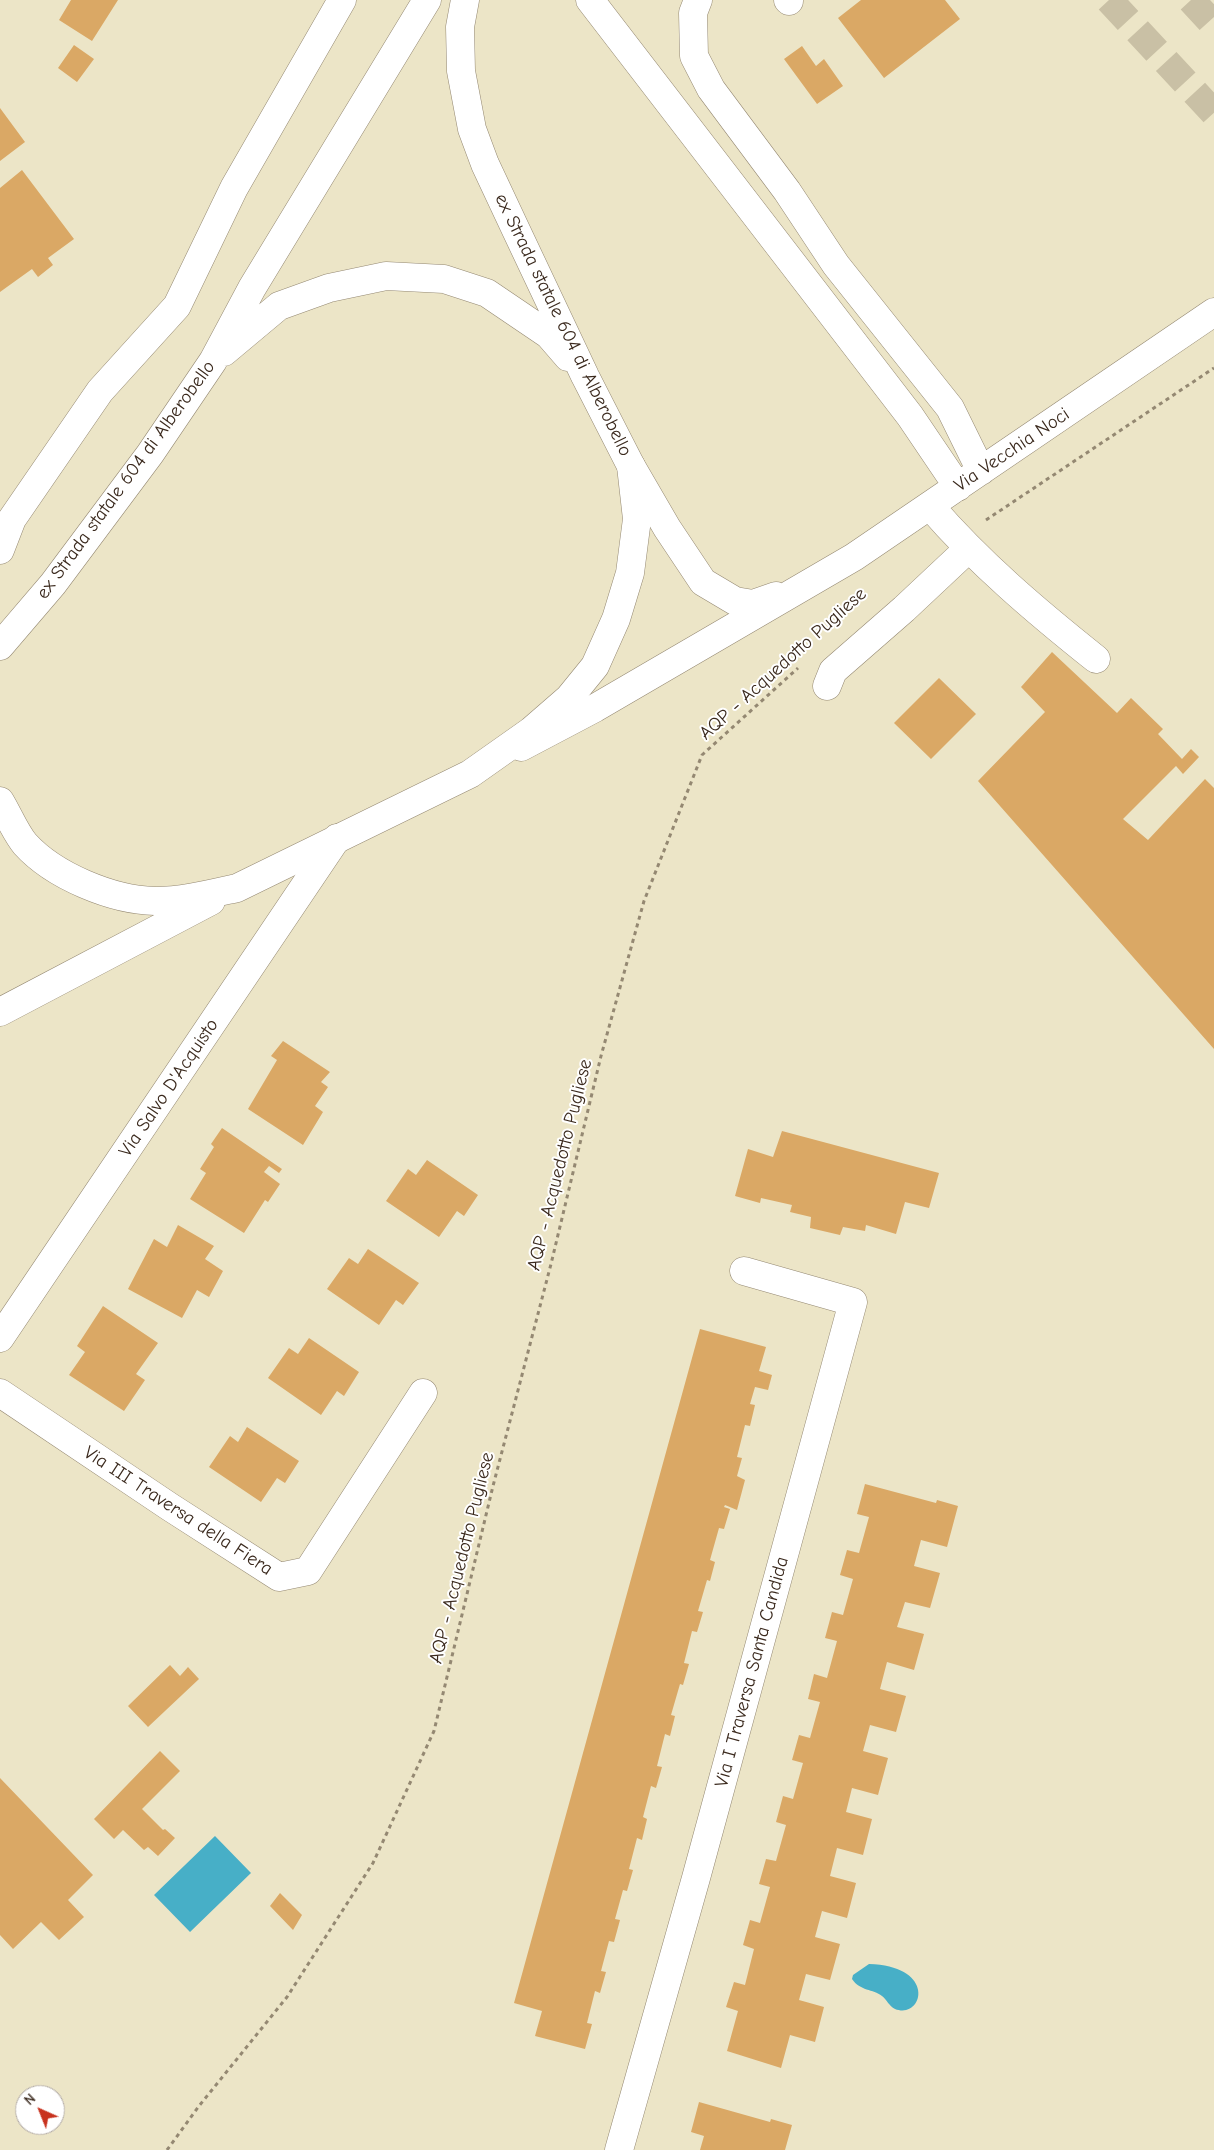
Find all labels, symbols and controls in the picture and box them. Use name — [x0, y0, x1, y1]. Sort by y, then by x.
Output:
street label: ex Strada statale 604 di Alberobello — [489, 190, 637, 460]
street label: ex Strada statale 604 di Alberobello — [32, 356, 220, 604]
street label: Via Vecchia Noci — [950, 403, 1074, 497]
street label: AQP - Acquedotto Pugliese — [695, 583, 871, 745]
street label: Via Salvo D'Acquisto — [114, 1015, 224, 1161]
street label: AQP - Acquedotto Pugliese — [523, 1057, 597, 1273]
street label: Via III Traversa della Fiera — [79, 1441, 277, 1581]
street label: AQP - Acquedotto Pugliese — [425, 1450, 499, 1666]
street label: Via I Traversa Santa Candida — [710, 1554, 794, 1790]
north arrow — [15, 2085, 65, 2135]
text: N — [21, 2090, 39, 2109]

